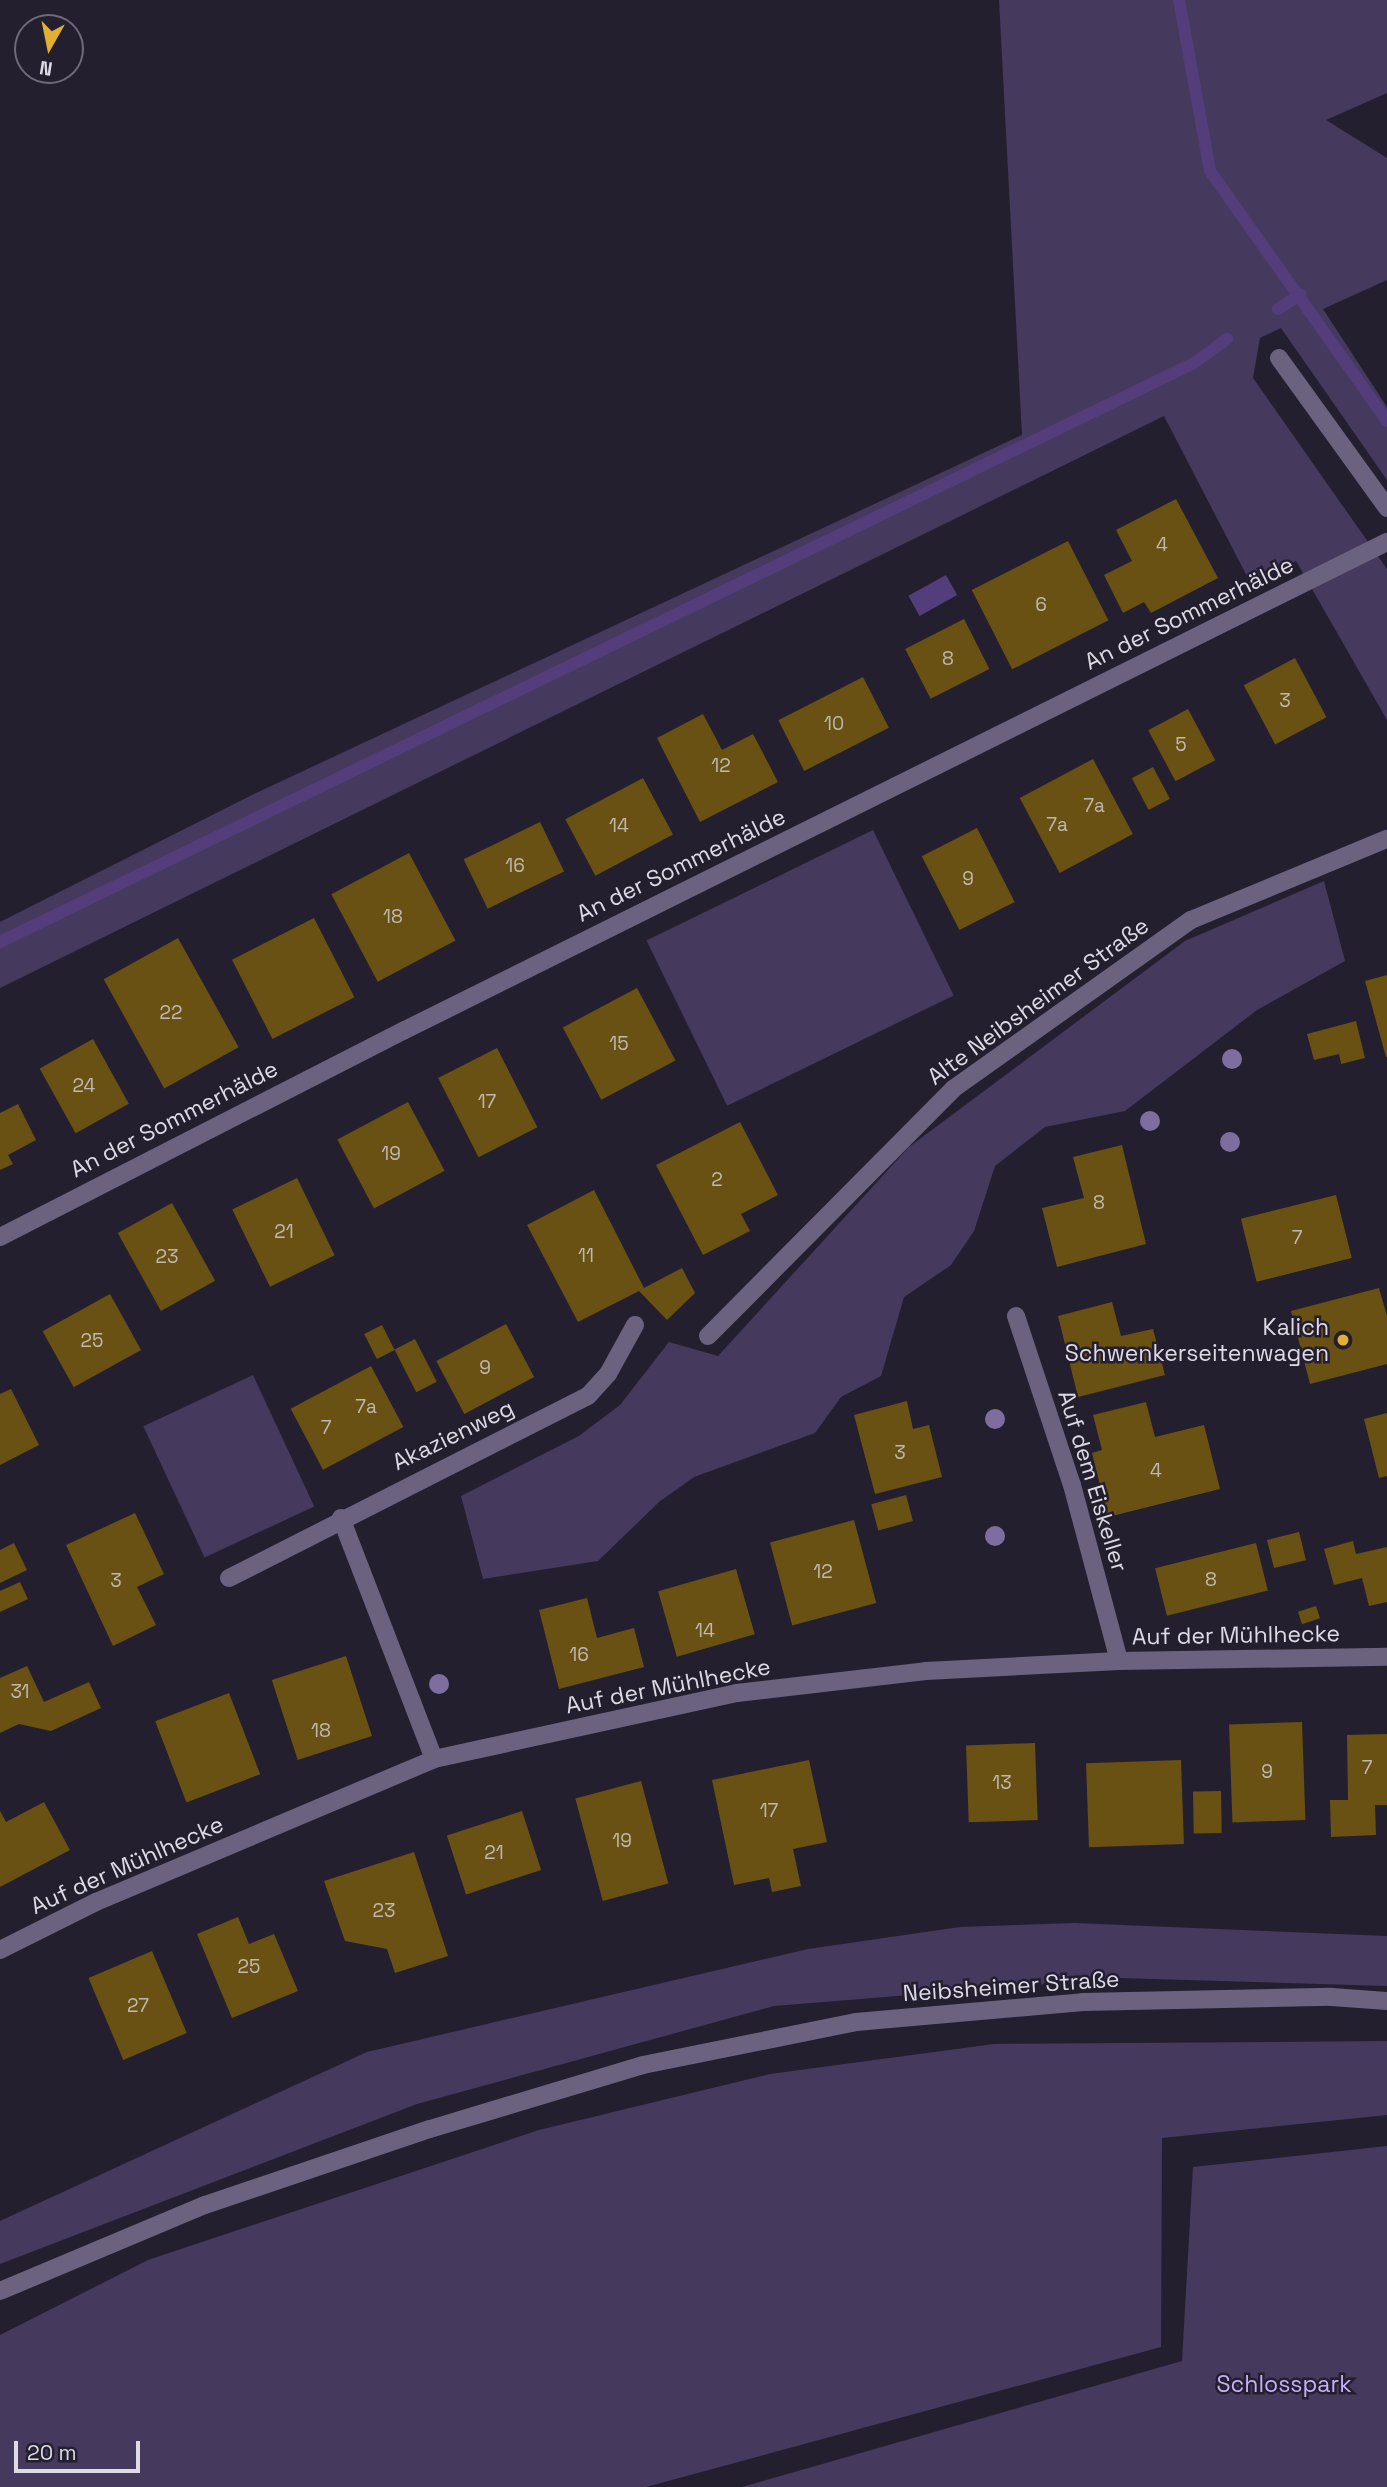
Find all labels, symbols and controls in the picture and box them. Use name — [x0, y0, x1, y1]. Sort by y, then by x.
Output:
north arrow — [14, 14, 84, 84]
text: N — [38, 55, 54, 82]
house number: 4 — [1156, 534, 1168, 556]
street label: An der Sommerhälde — [1080, 550, 1298, 676]
house number: 6 — [1035, 594, 1047, 616]
house number: 8 — [942, 648, 954, 670]
house number: 3 — [1279, 690, 1291, 712]
house number: 10 — [824, 713, 844, 735]
house number: 5 — [1175, 734, 1187, 756]
house number: 12 — [711, 755, 731, 777]
house number: 7a — [1083, 795, 1105, 817]
street label: An der Sommerhälde — [572, 802, 790, 928]
house number: 7a — [1046, 814, 1068, 836]
house number: 14 — [609, 815, 629, 837]
house number: 16 — [505, 855, 525, 877]
house number: 9 — [962, 868, 974, 890]
house number: 18 — [383, 906, 403, 928]
street label: Alte Neibsheimer Straße — [922, 911, 1154, 1091]
house number: 22 — [160, 1002, 182, 1024]
house number: 15 — [609, 1033, 629, 1055]
street label: An der Sommerhälde — [66, 1055, 282, 1183]
house number: 24 — [73, 1075, 95, 1097]
house number: 17 — [478, 1091, 496, 1113]
house number: 19 — [381, 1143, 401, 1165]
house number: 2 — [711, 1169, 723, 1191]
house number: 8 — [1093, 1192, 1105, 1214]
house number: 21 — [274, 1221, 294, 1243]
house number: 7 — [1292, 1227, 1302, 1249]
house number: 11 — [578, 1245, 594, 1267]
house number: 23 — [156, 1246, 178, 1268]
place label: Kalich Schwenkerseitenwagen — [1065, 1313, 1329, 1367]
house number: 25 — [81, 1330, 103, 1352]
marker: Kalich Schwenkerseitenwagen — [1335, 1332, 1351, 1348]
house number: 9 — [479, 1357, 491, 1379]
street label: Auf dem Eiskeller — [1052, 1387, 1134, 1575]
street label: Akazienweg — [388, 1394, 518, 1476]
house number: 7a — [355, 1396, 377, 1418]
house number: 7 — [321, 1417, 331, 1439]
house number: 3 — [894, 1442, 906, 1464]
house number: 4 — [1150, 1460, 1162, 1482]
house number: 12 — [813, 1561, 833, 1583]
house number: 8 — [1205, 1569, 1217, 1591]
house number: 3 — [110, 1570, 122, 1592]
street label: Auf der Mühlhecke — [1132, 1619, 1340, 1651]
house number: 14 — [695, 1620, 715, 1642]
house number: 16 — [569, 1644, 589, 1666]
street label: Auf der Mühlhecke — [563, 1653, 773, 1719]
house number: 31 — [10, 1681, 30, 1703]
house number: 18 — [311, 1720, 331, 1742]
house number: 7 — [1362, 1757, 1372, 1779]
house number: 9 — [1261, 1761, 1273, 1783]
house number: 13 — [992, 1772, 1012, 1794]
house number: 17 — [760, 1800, 778, 1822]
street label: Auf der Mühlhecke — [26, 1810, 228, 1920]
house number: 19 — [612, 1830, 632, 1852]
house number: 21 — [484, 1842, 504, 1864]
house number: 23 — [373, 1900, 395, 1922]
house number: 25 — [238, 1956, 260, 1978]
street label: Neibsheimer Straße — [902, 1965, 1120, 2007]
house number: 27 — [127, 1995, 149, 2017]
park label: Schlosspark — [1216, 2370, 1352, 2398]
scale bar — [18, 2428, 144, 2472]
text: 20 m — [27, 2439, 77, 2466]

